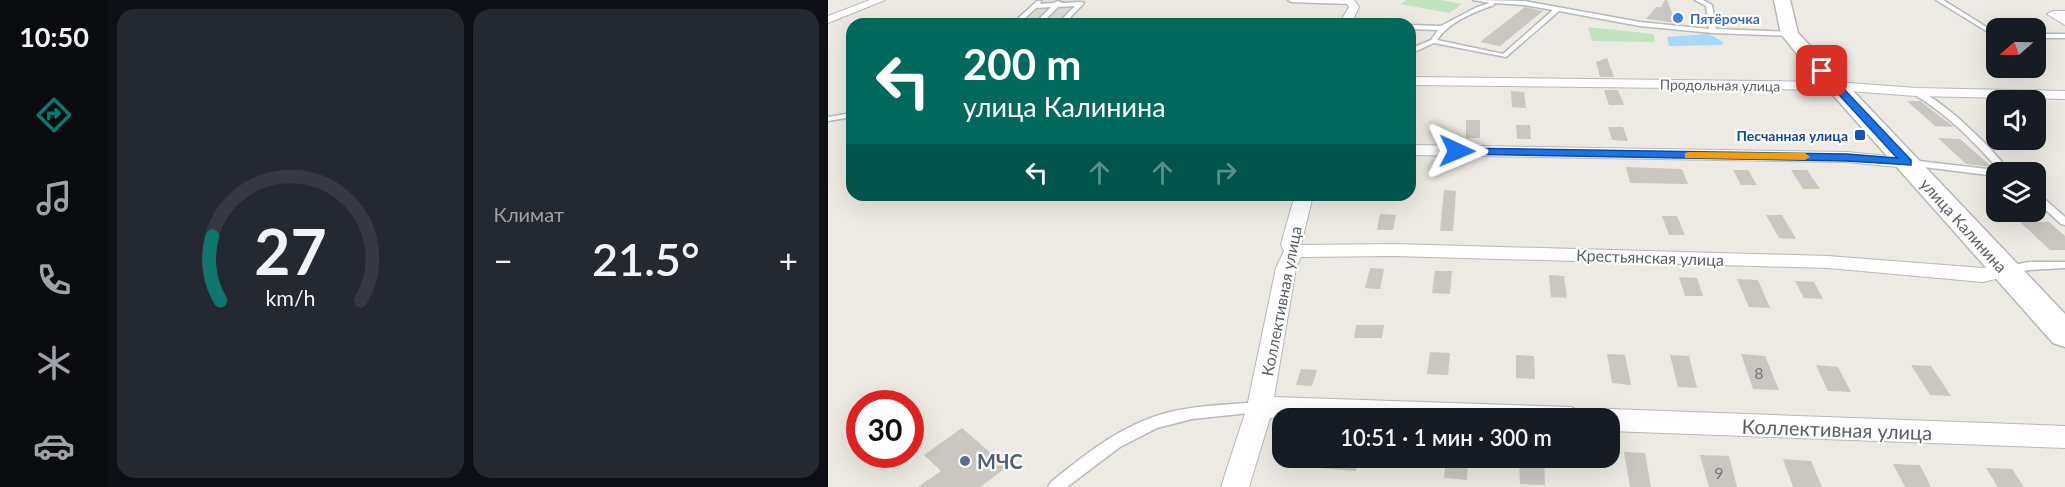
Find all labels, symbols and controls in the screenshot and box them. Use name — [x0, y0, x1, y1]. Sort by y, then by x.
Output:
place label: Пятёрочка — [1690, 10, 1760, 27]
marker: Пятёрочка — [1671, 11, 1685, 25]
north arrow — [1986, 18, 2046, 78]
map controls — [1986, 18, 2046, 222]
text: 10:50 — [19, 20, 89, 53]
text: 200 m — [963, 39, 1081, 89]
icon: left — [864, 42, 942, 120]
pin — [1796, 45, 1847, 96]
icon: arrive — [1805, 54, 1838, 87]
street label: Продольная улица — [1660, 75, 1780, 95]
text: улица Калинина — [963, 90, 1166, 123]
button: sound — [1986, 90, 2046, 150]
icon: directions — [33, 94, 75, 136]
position arrow — [1425, 119, 1489, 183]
place label: Песчанная улица — [1737, 127, 1848, 144]
marker: Песчанная улица — [1853, 128, 1867, 142]
icon: left — [1020, 156, 1053, 189]
icon: ahead — [1083, 156, 1116, 189]
icon: ahead — [1146, 156, 1179, 189]
icon: right — [1209, 156, 1242, 189]
button: layers — [1986, 162, 2046, 222]
street label: улица Калинина — [1917, 174, 2011, 276]
icon: music — [33, 177, 75, 219]
text: Климат — [494, 202, 564, 226]
text: 27 — [254, 213, 326, 288]
street label: Коллективная улица — [1257, 224, 1305, 378]
text: 21.5° — [592, 232, 700, 286]
text: − — [494, 240, 513, 280]
text: + — [779, 240, 798, 280]
street label: Крестьянская улица — [1576, 245, 1724, 269]
icon: phone — [33, 259, 75, 301]
text: km/h — [265, 285, 315, 311]
icon: climate — [33, 342, 75, 384]
house number: 8 — [1754, 363, 1764, 382]
speed limit sign: 30 — [846, 390, 924, 468]
street label: Коллективная улица — [1741, 414, 1933, 444]
text: 10:51 · 1 мин · 300 m — [1340, 424, 1552, 451]
icon: car — [33, 425, 75, 467]
place label: МЧС — [977, 449, 1023, 473]
marker: МЧС — [958, 454, 972, 468]
house number: 9 — [1714, 463, 1724, 482]

